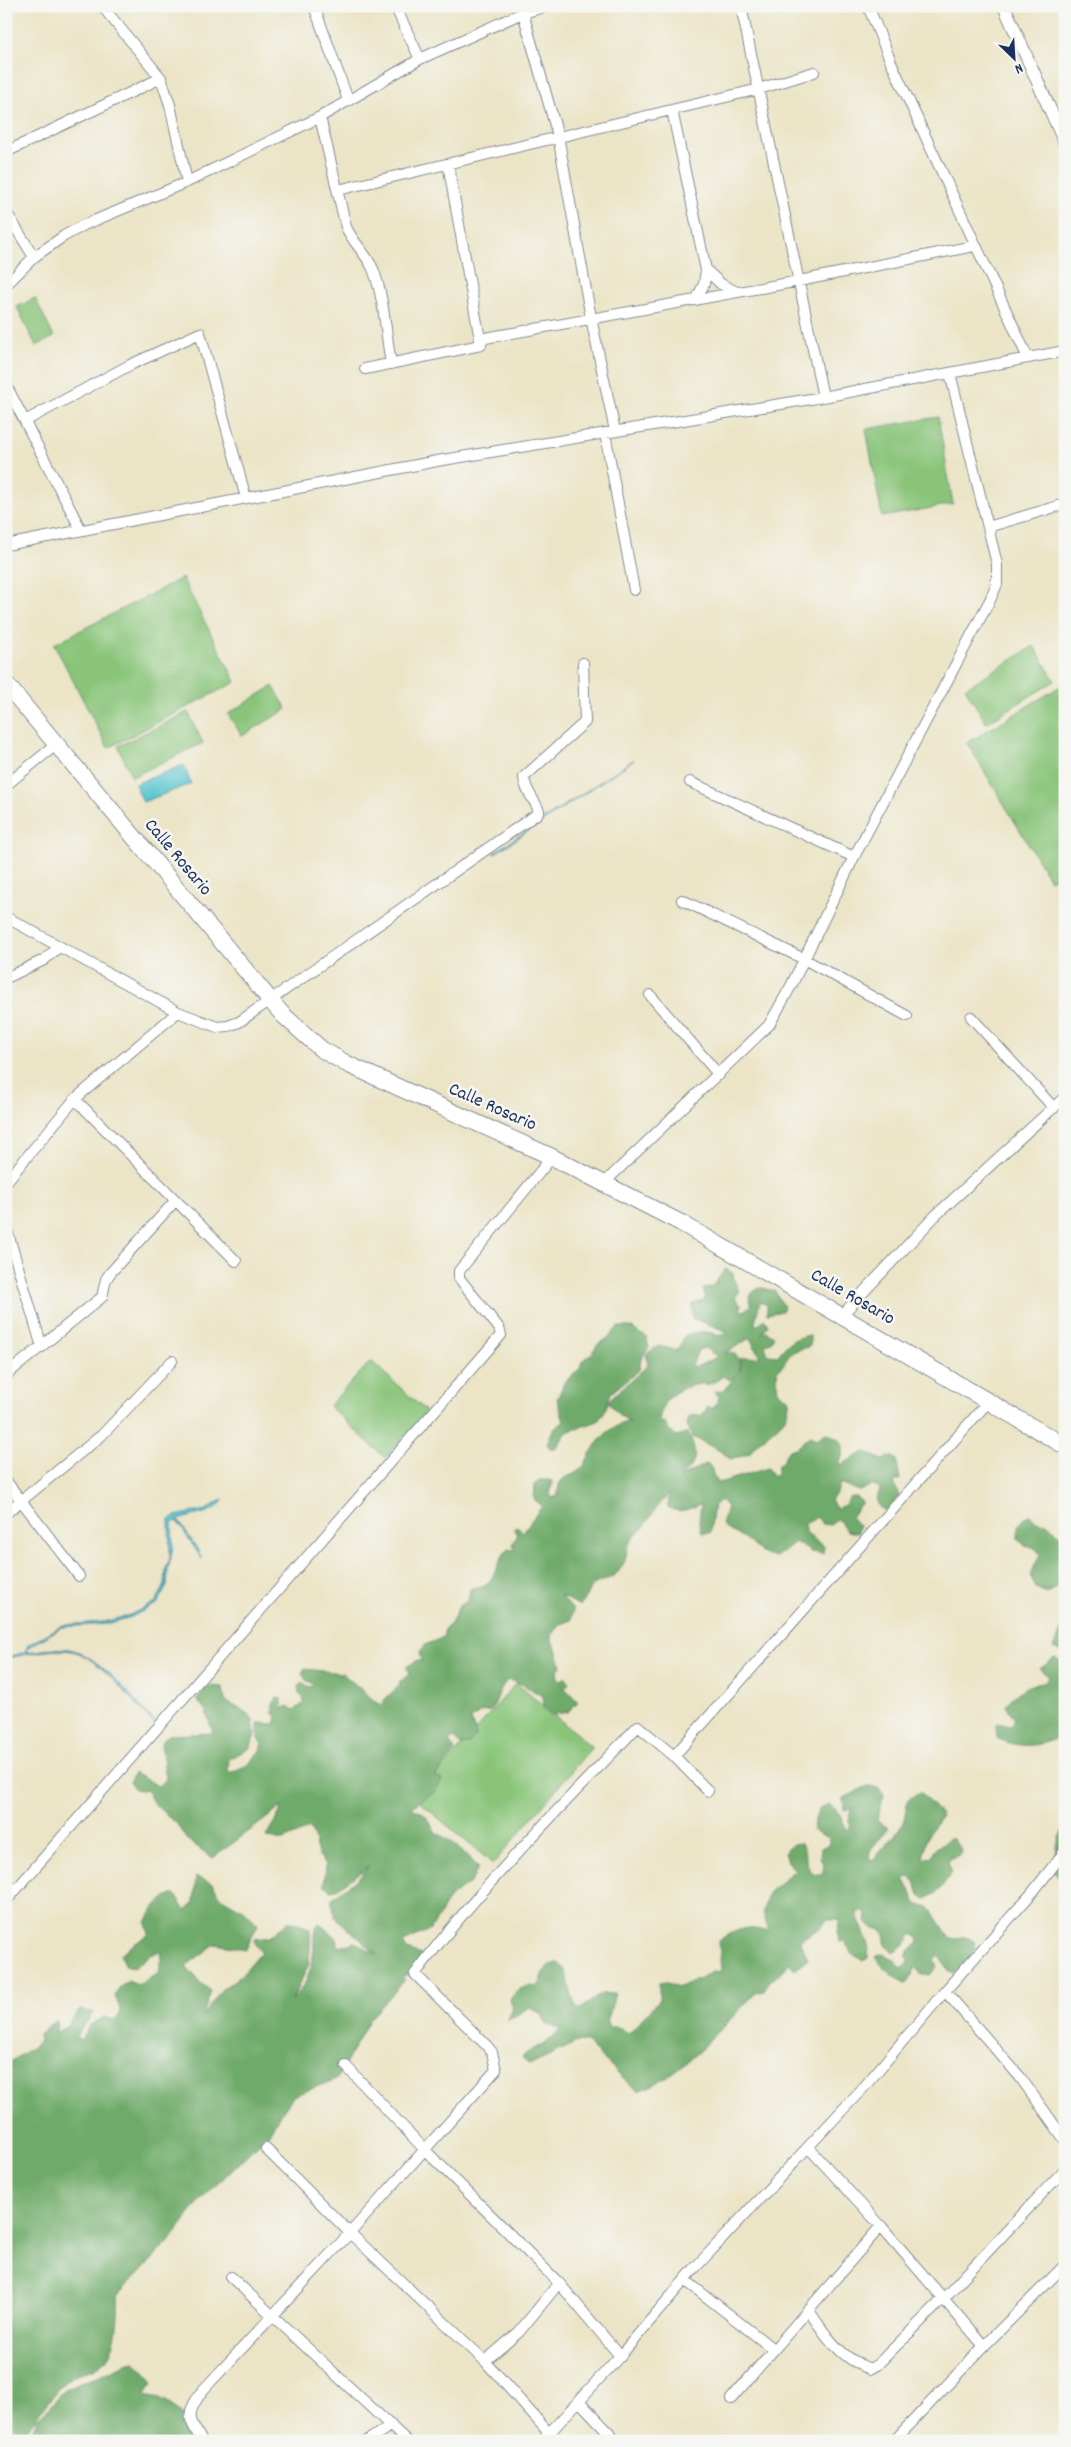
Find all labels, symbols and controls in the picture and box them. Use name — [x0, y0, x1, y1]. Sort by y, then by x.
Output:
north arrow — [988, 32, 1038, 82]
text: N — [1011, 57, 1026, 79]
street label: Calle Rosario — [137, 813, 217, 903]
street label: Calle Rosario — [444, 1077, 540, 1139]
street label: Calle Rosario — [805, 1263, 899, 1333]

